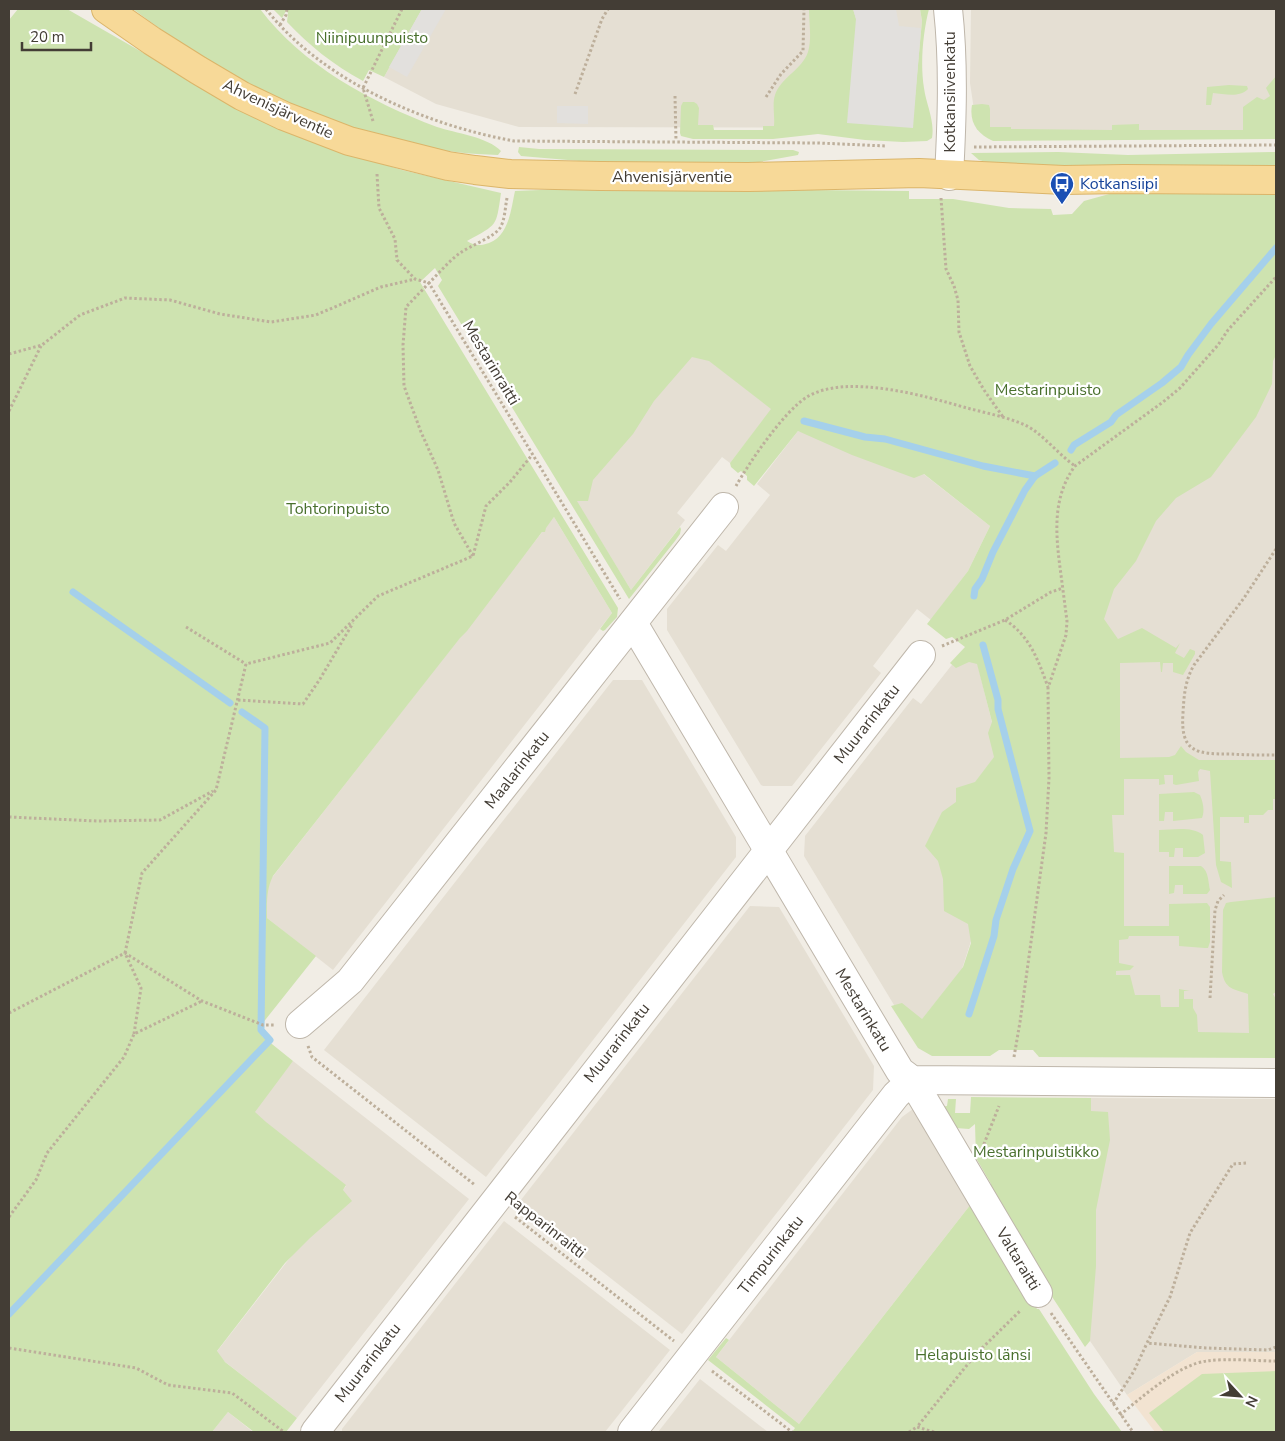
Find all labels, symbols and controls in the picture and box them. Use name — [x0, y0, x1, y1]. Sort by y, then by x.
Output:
scale bar — [22, 20, 91, 52]
text: 20 m — [30, 27, 65, 47]
park label: Niinipuunpuisto — [316, 27, 428, 49]
street label: Kotkansiivenkatu — [939, 31, 961, 153]
street label: Ahvenisjärventie — [219, 74, 337, 144]
street label: Ahvenisjärventie — [612, 166, 732, 188]
bus stop icon: Kotkansiipi — [1049, 171, 1075, 205]
place label: Kotkansiipi — [1080, 173, 1158, 195]
street label: Mestarinraitti — [457, 317, 525, 409]
park label: Mestarinpuisto — [995, 379, 1101, 401]
park label: Tohtorinpuisto — [286, 498, 390, 520]
street label: Muurarinkatu — [829, 680, 905, 768]
street label: Maalarinkatu — [480, 726, 554, 814]
street label: Mestarinkatu — [830, 964, 896, 1056]
street label: Muurarinkatu — [579, 999, 655, 1087]
park label: Mestarinpuistikko — [973, 1141, 1099, 1163]
street label: Rapparinraitti — [500, 1186, 590, 1264]
street label: Timpurinkatu — [733, 1211, 809, 1299]
street label: Valtaraitti — [990, 1223, 1045, 1295]
street label: Muurarinkatu — [330, 1319, 406, 1407]
park label: Helapuisto länsi — [915, 1344, 1031, 1366]
north arrow — [1215, 1371, 1265, 1421]
text: N — [1240, 1393, 1262, 1410]

